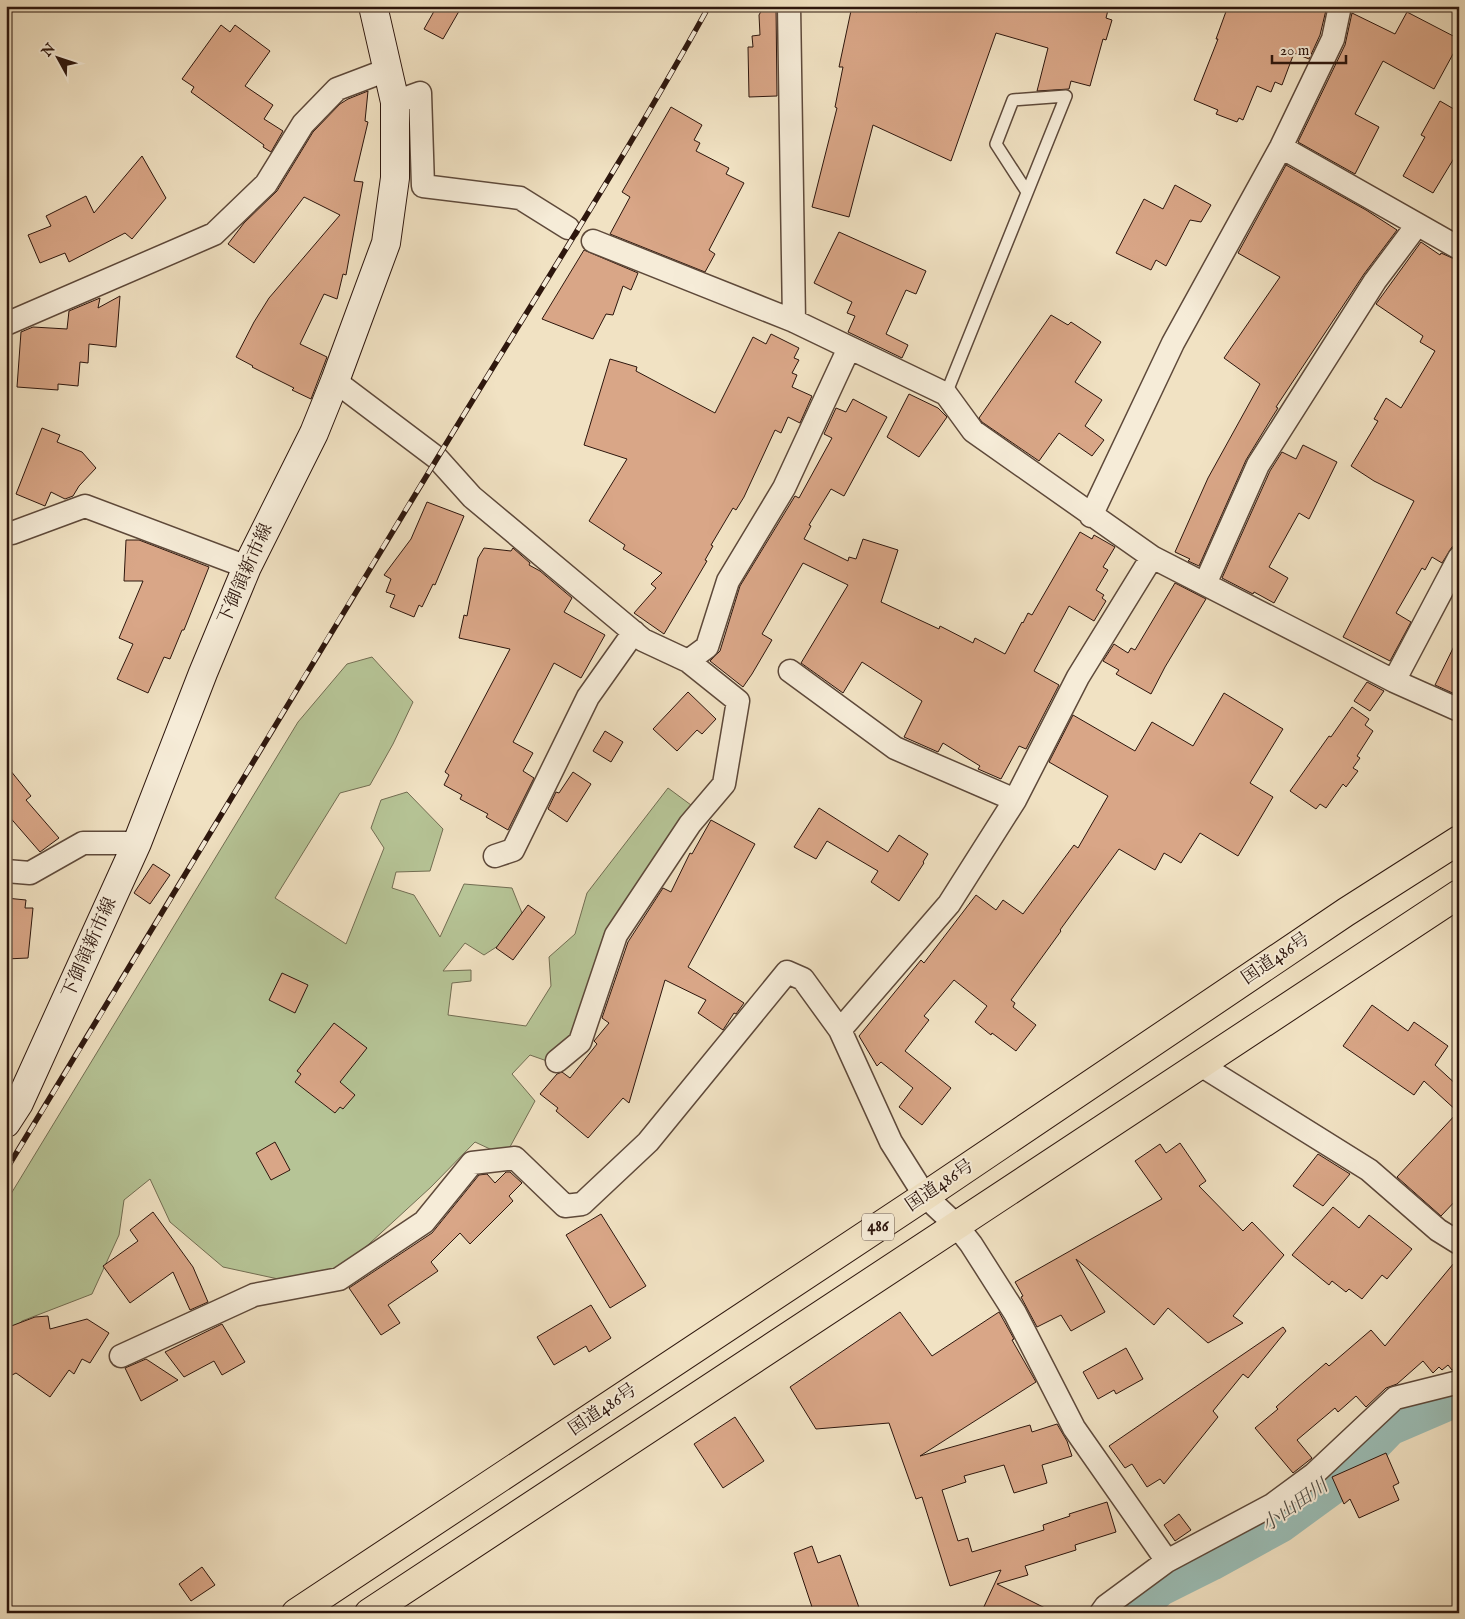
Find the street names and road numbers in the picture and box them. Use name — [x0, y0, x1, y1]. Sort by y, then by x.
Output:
street label: 下御領新市線 — [214, 520, 278, 628]
street label: 下御領新市線 — [58, 894, 122, 1002]
street label: 国道486号 — [1237, 928, 1315, 990]
street label: 国道486号 — [901, 1155, 979, 1217]
road number: 486 — [862, 1214, 894, 1240]
street label: 国道486号 — [564, 1379, 642, 1441]

